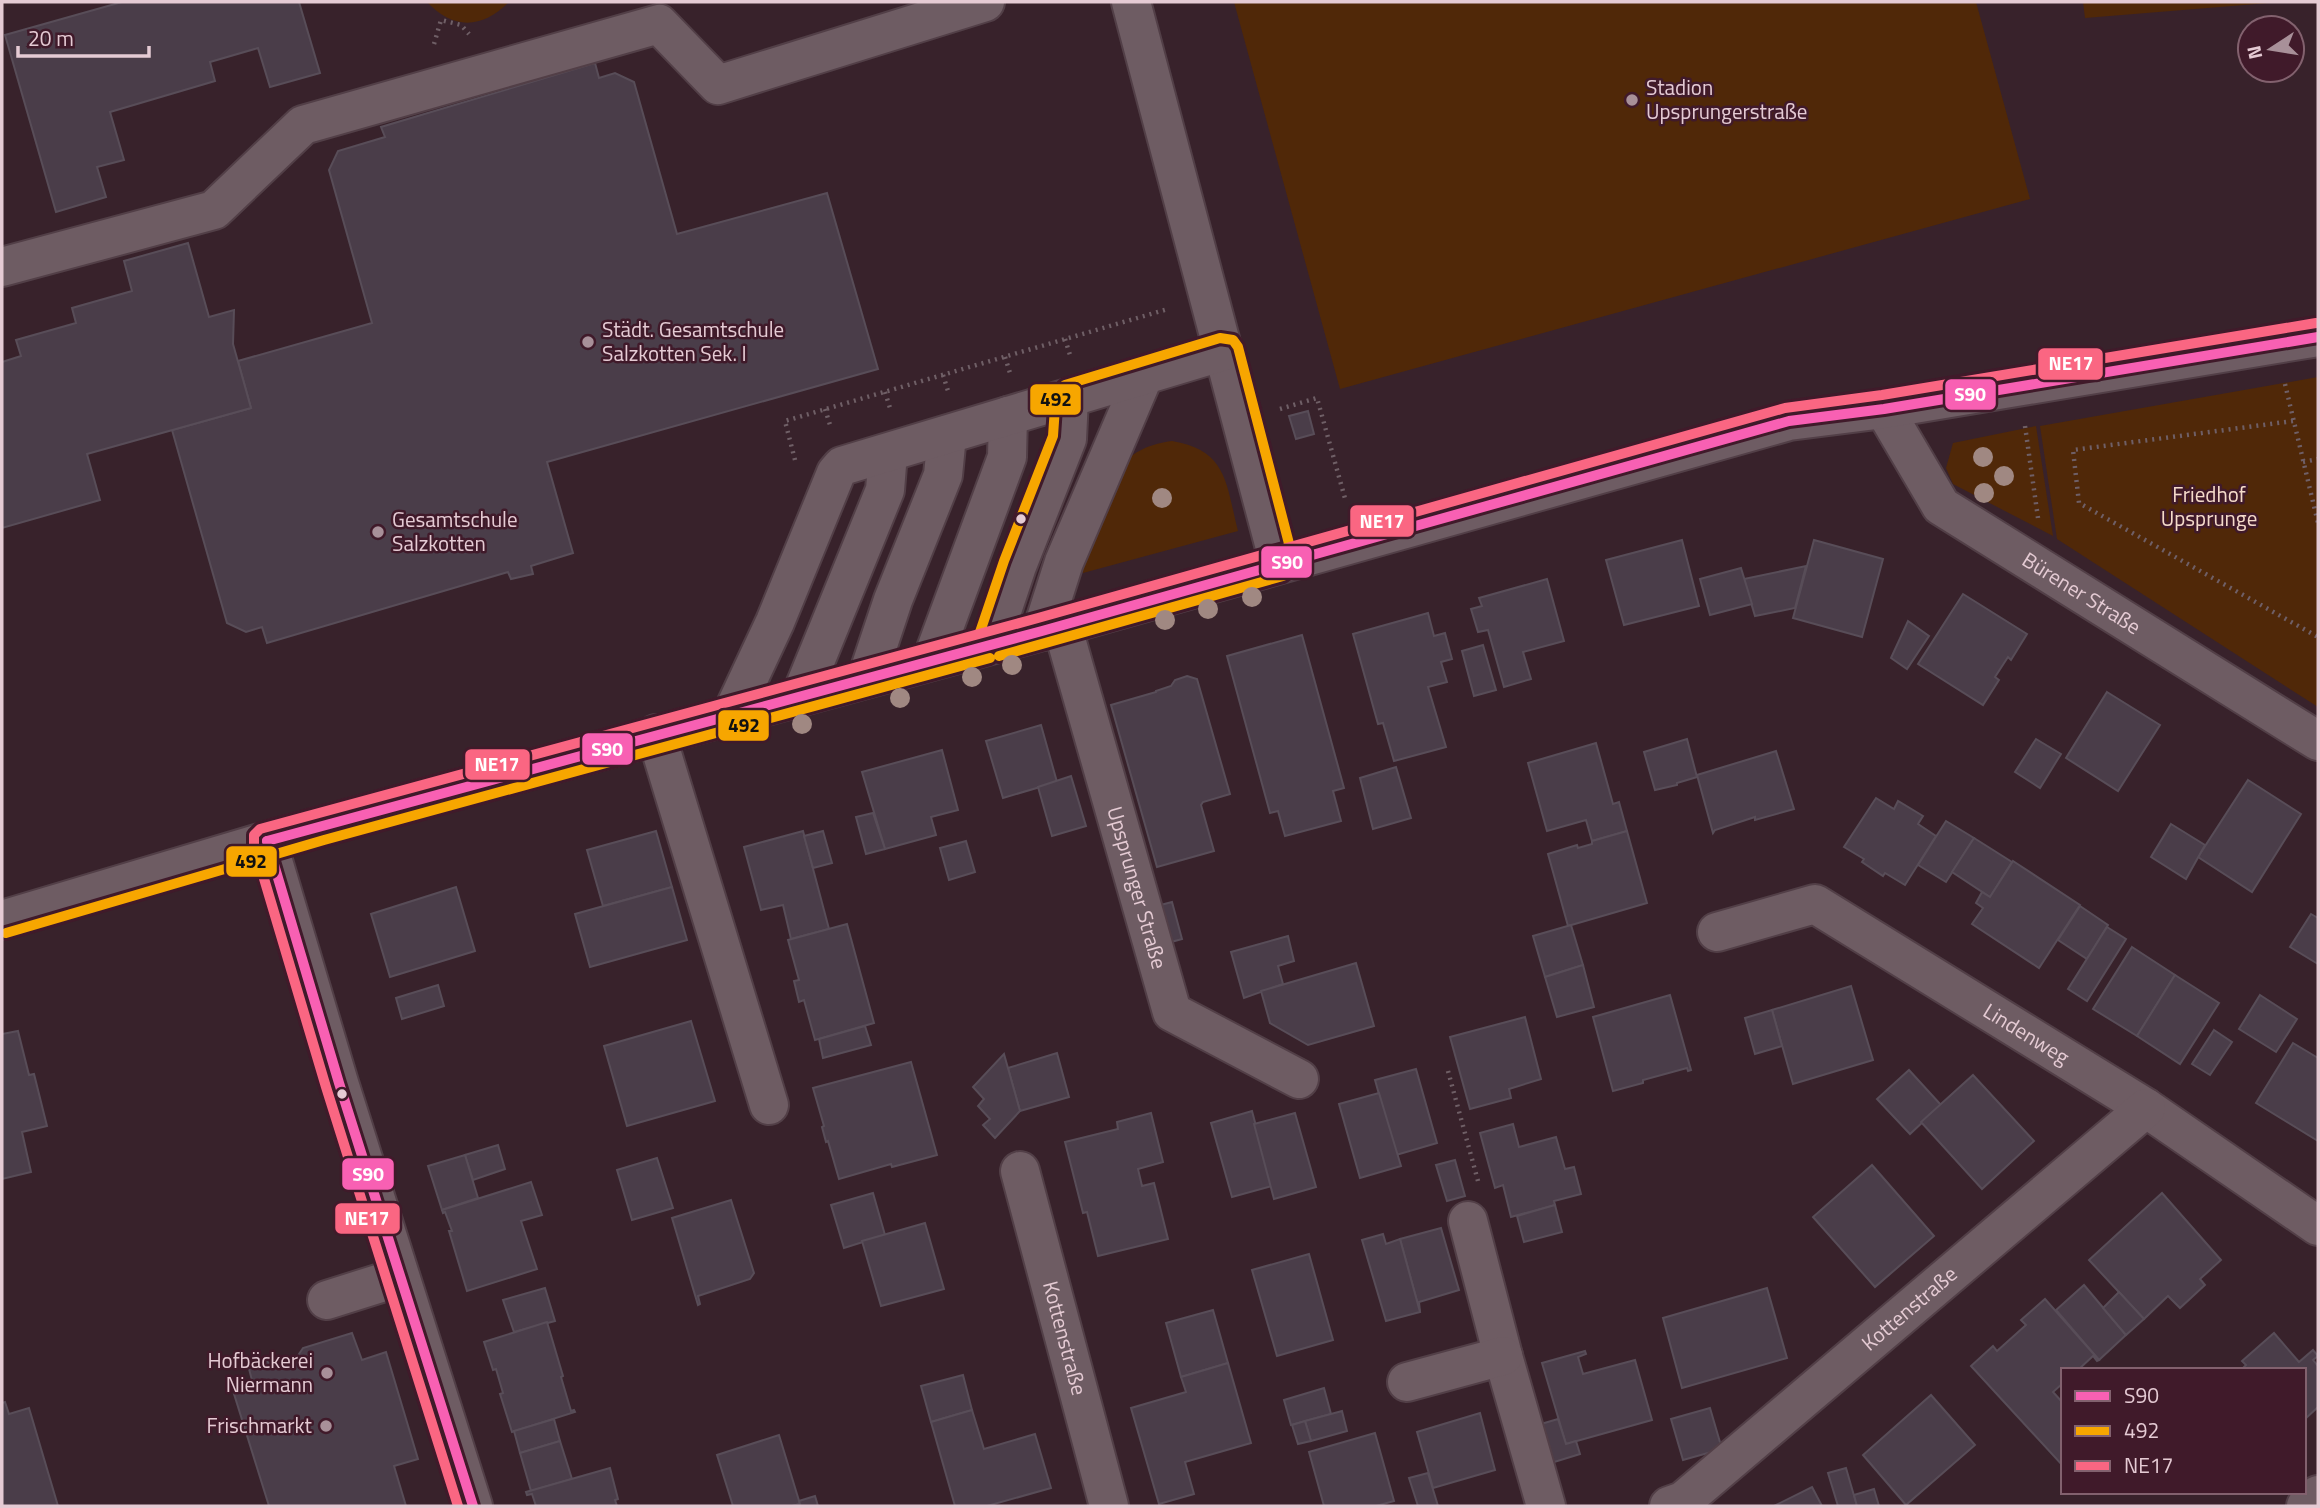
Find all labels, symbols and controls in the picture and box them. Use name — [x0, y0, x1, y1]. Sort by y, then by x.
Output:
scale bar — [18, 14, 149, 58]
north arrow — [2236, 14, 2306, 84]
text: 20 m — [28, 22, 74, 54]
text: N — [2238, 43, 2269, 62]
place label: Stadion Upsprungerstraße — [1646, 71, 1807, 127]
marker: Stadion Upsprungerstraße — [1624, 92, 1640, 108]
place label: Städt. Gesamtschule Salzkotten Sek. I — [602, 313, 784, 369]
marker: Städt. Gesamtschule Salzkotten Sek. I — [580, 334, 596, 350]
line badge: NE17 — [2037, 347, 2104, 381]
text: NE17 — [2049, 348, 2093, 377]
line badge: S90 — [1944, 378, 1997, 411]
text: S90 — [1954, 379, 1986, 408]
line badge: 492 — [1029, 383, 1082, 416]
text: 492 — [1040, 384, 1072, 413]
park label: Friedhof Upsprunge — [2161, 478, 2257, 534]
place label: Gesamtschule Salzkotten — [392, 503, 518, 559]
line badge: NE17 — [1349, 504, 1415, 538]
text: NE17 — [1360, 506, 1404, 535]
unlabelled marker — [1014, 512, 1028, 526]
marker: Gesamtschule Salzkotten — [370, 524, 386, 540]
street label: Bürener Straße — [2016, 544, 2148, 642]
line badge: S90 — [1260, 545, 1313, 579]
text: S90 — [1271, 547, 1303, 576]
line badge: 492 — [717, 709, 770, 742]
text: 492 — [728, 710, 760, 739]
line badge: S90 — [581, 732, 634, 766]
text: S90 — [591, 734, 623, 763]
line badge: NE17 — [464, 748, 531, 781]
text: NE17 — [475, 749, 519, 778]
street label: Upsprunger Straße — [1099, 802, 1176, 972]
line badge: 492 — [225, 845, 278, 878]
text: 492 — [235, 846, 267, 875]
street label: Lindenweg — [1977, 994, 2076, 1072]
unlabelled marker — [335, 1087, 349, 1101]
line badge: S90 — [341, 1157, 395, 1191]
text: S90 — [352, 1159, 384, 1188]
line badge: NE17 — [334, 1202, 401, 1235]
text: NE17 — [345, 1203, 389, 1232]
street label: Kottenstraße — [1854, 1258, 1964, 1358]
street label: Kottenstraße — [1035, 1277, 1096, 1399]
place label: Hofbäckerei Niermann — [208, 1344, 313, 1400]
marker: Hofbäckerei Niermann — [319, 1365, 335, 1381]
legend — [2061, 1368, 2306, 1494]
text: S90 — [2124, 1379, 2159, 1411]
place label: Frischmarkt — [207, 1409, 313, 1441]
text: 492 — [2124, 1414, 2159, 1446]
marker: Frischmarkt — [318, 1418, 334, 1434]
text: NE17 — [2124, 1449, 2173, 1481]

